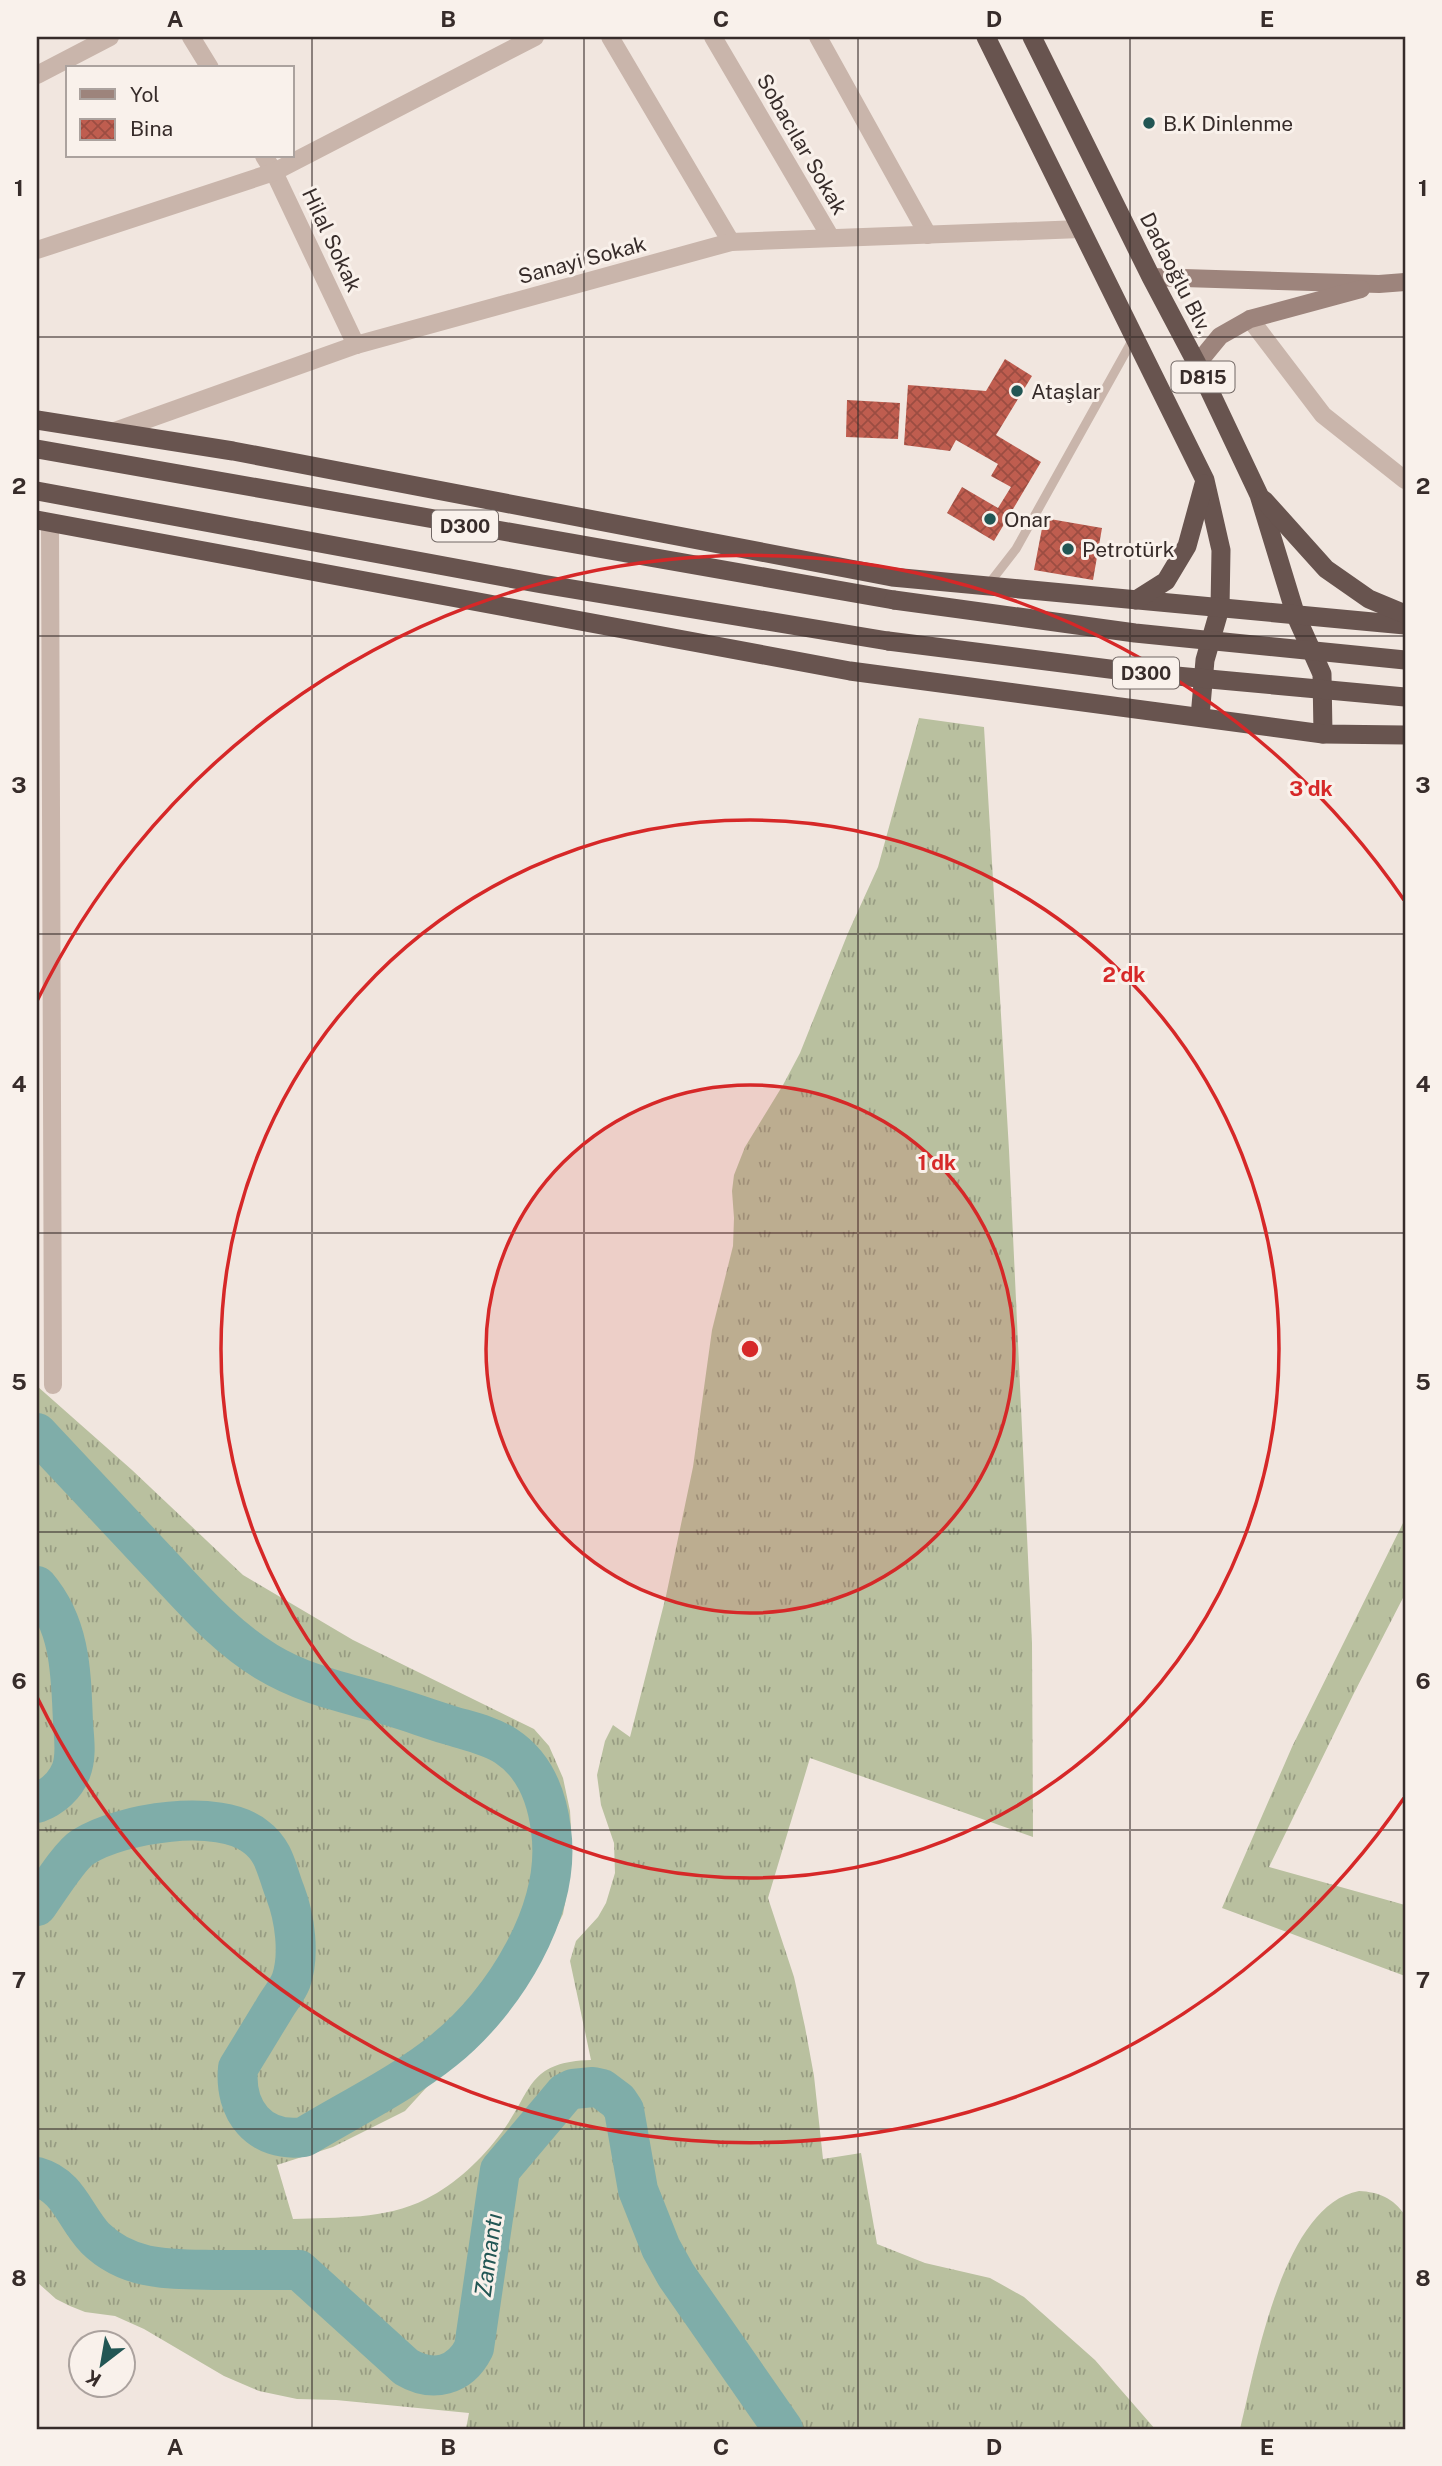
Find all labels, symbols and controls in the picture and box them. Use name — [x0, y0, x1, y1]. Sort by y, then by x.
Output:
text: A — [167, 5, 184, 32]
text: B — [440, 5, 456, 32]
text: C — [713, 5, 729, 32]
text: D — [986, 5, 1002, 32]
text: E — [1260, 5, 1274, 32]
legend — [66, 66, 294, 158]
street label: Sobacılar Sokak — [752, 69, 853, 219]
text: Yol — [130, 82, 160, 107]
place label: B.K Dinlenme — [1163, 111, 1293, 136]
marker: B.K Dinlenme — [1141, 115, 1157, 131]
text: Bina — [130, 116, 173, 141]
text: 1 — [14, 174, 24, 201]
text: 1 — [1418, 174, 1428, 201]
street label: Hilal Sokak — [297, 184, 367, 296]
street label: Dadaoğlu Blv. — [1135, 208, 1217, 338]
street label: Sanayi Sokak — [515, 231, 649, 289]
road number: D815 — [1172, 362, 1234, 392]
place label: Ataşlar — [1031, 379, 1101, 404]
marker: Ataşlar — [1009, 383, 1025, 399]
text: 2 — [12, 472, 26, 499]
text: 2 — [1416, 472, 1430, 499]
place label: Onar — [1004, 507, 1051, 532]
road number: D300 — [432, 510, 498, 541]
marker: Onar — [982, 511, 998, 527]
place label: Petrotürk — [1082, 537, 1175, 562]
marker: Petrotürk — [1060, 541, 1076, 557]
road number: D300 — [1113, 658, 1179, 688]
text: 3 — [11, 771, 27, 798]
text: 3 — [1415, 771, 1431, 798]
text: 3 dk — [1289, 776, 1333, 801]
text: 2 dk — [1103, 962, 1145, 987]
text: 4 — [11, 1070, 27, 1097]
text: 4 — [1415, 1070, 1431, 1097]
text: 1 dk — [918, 1150, 956, 1175]
centre of rings — [738, 1337, 762, 1361]
text: 5 — [11, 1368, 27, 1395]
text: 5 — [1415, 1368, 1431, 1395]
text: 6 — [11, 1667, 27, 1694]
text: 6 — [1415, 1667, 1431, 1694]
text: 7 — [12, 1966, 26, 1993]
text: 7 — [1416, 1966, 1430, 1993]
water label: Zamantı — [469, 2211, 507, 2299]
text: 8 — [11, 2264, 27, 2291]
text: 8 — [1415, 2264, 1431, 2291]
north arrow — [66, 2330, 136, 2400]
text: K — [81, 2365, 105, 2392]
text: A — [167, 2433, 184, 2460]
text: B — [440, 2433, 456, 2460]
text: C — [713, 2433, 729, 2460]
text: D — [986, 2433, 1002, 2460]
text: E — [1260, 2433, 1274, 2460]

